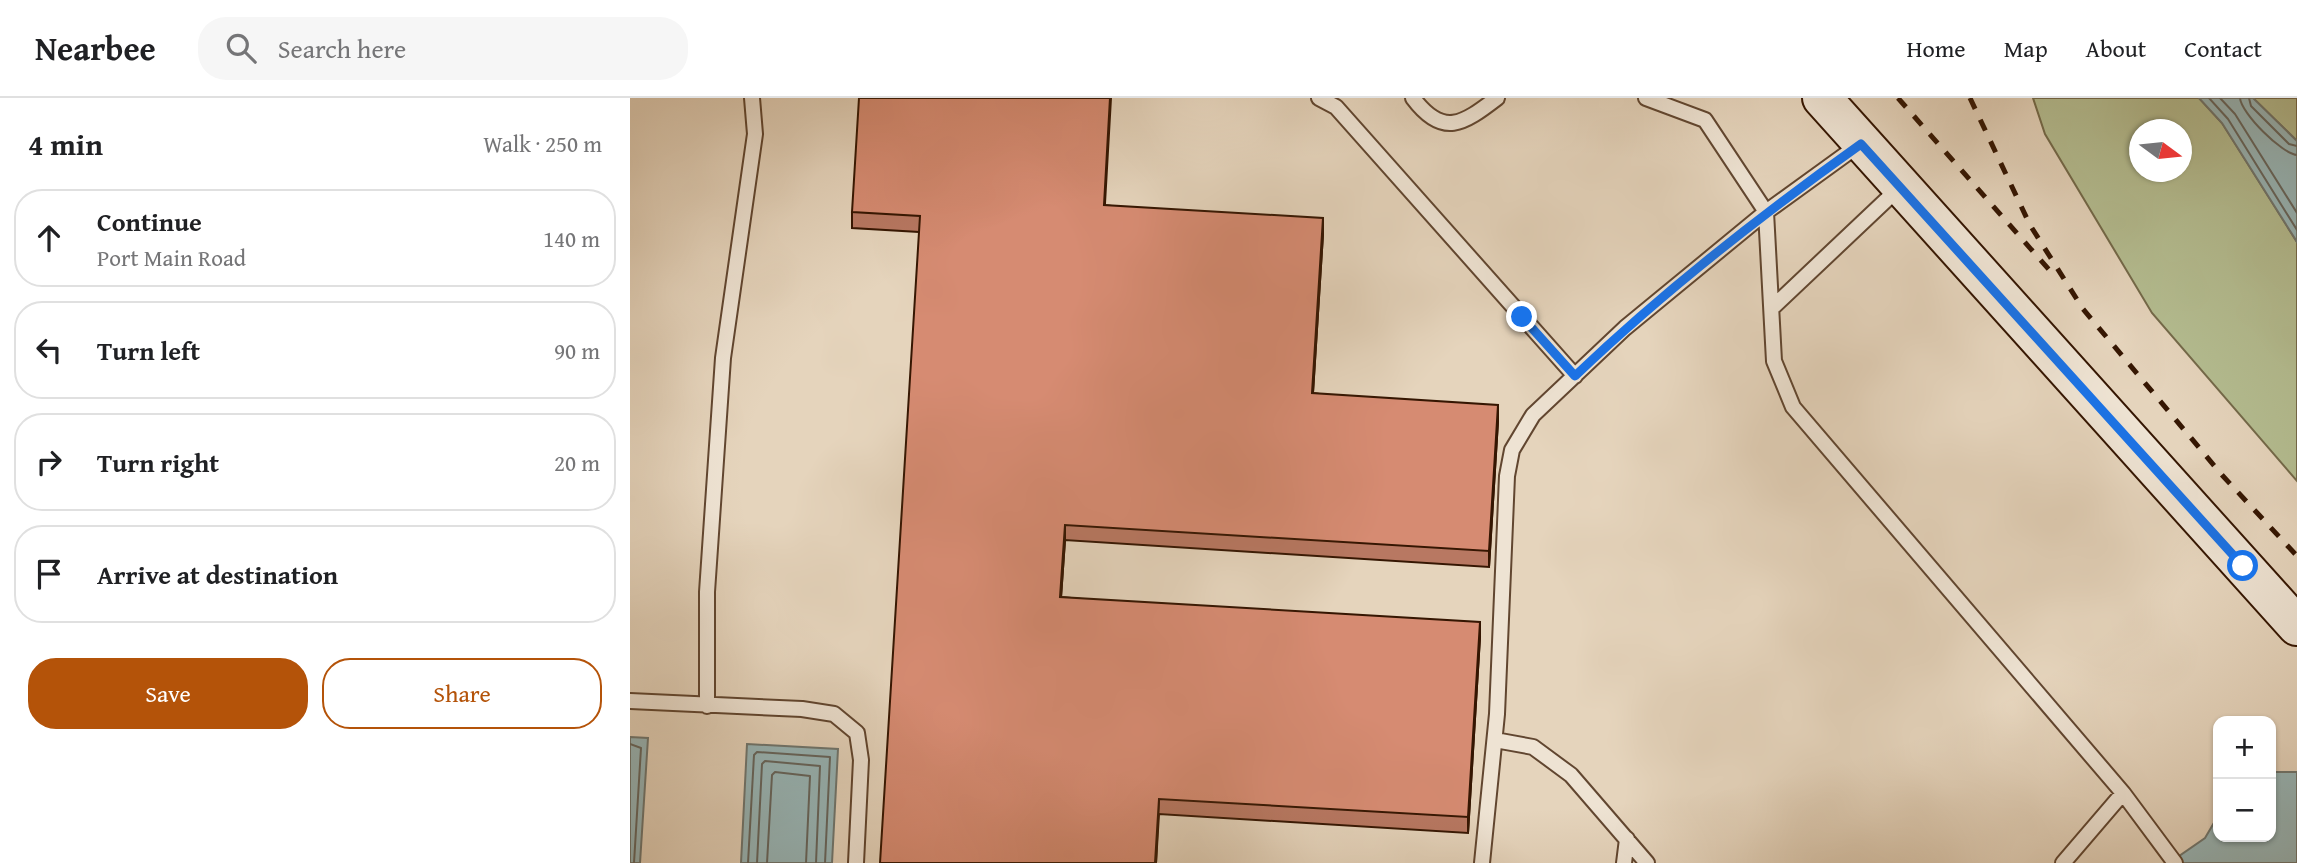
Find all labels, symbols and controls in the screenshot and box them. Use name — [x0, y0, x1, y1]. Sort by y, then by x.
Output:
search box — [198, 17, 688, 80]
text: Nearbee — [35, 24, 156, 72]
icon: search — [222, 29, 260, 67]
text: Search here — [278, 29, 406, 68]
text: Home — [1907, 31, 1966, 66]
text: Map — [2004, 31, 2048, 66]
text: About — [2086, 31, 2146, 66]
text: Contact — [2184, 31, 2262, 66]
north arrow — [2129, 119, 2192, 182]
text: 4 min — [28, 122, 103, 166]
text: Walk · 250 m — [483, 127, 602, 160]
text: Continue — [97, 202, 202, 241]
icon: ahead — [30, 219, 68, 257]
text: 140 m — [543, 222, 600, 255]
text: Port Main Road — [97, 241, 246, 274]
route end — [1506, 301, 1537, 332]
icon: left — [30, 331, 68, 369]
text: Turn left — [97, 331, 200, 370]
text: 90 m — [554, 334, 600, 367]
icon: right — [30, 443, 68, 481]
text: Turn right — [97, 443, 219, 482]
text: 20 m — [554, 446, 600, 479]
route start — [2227, 550, 2258, 581]
icon: arrive — [30, 555, 68, 593]
text: Arrive at destination — [97, 555, 338, 594]
button: Save — [28, 658, 308, 729]
button: Share — [322, 658, 602, 729]
map controls — [2213, 716, 2276, 842]
button: + — [2213, 716, 2276, 779]
button: − — [2213, 779, 2276, 842]

